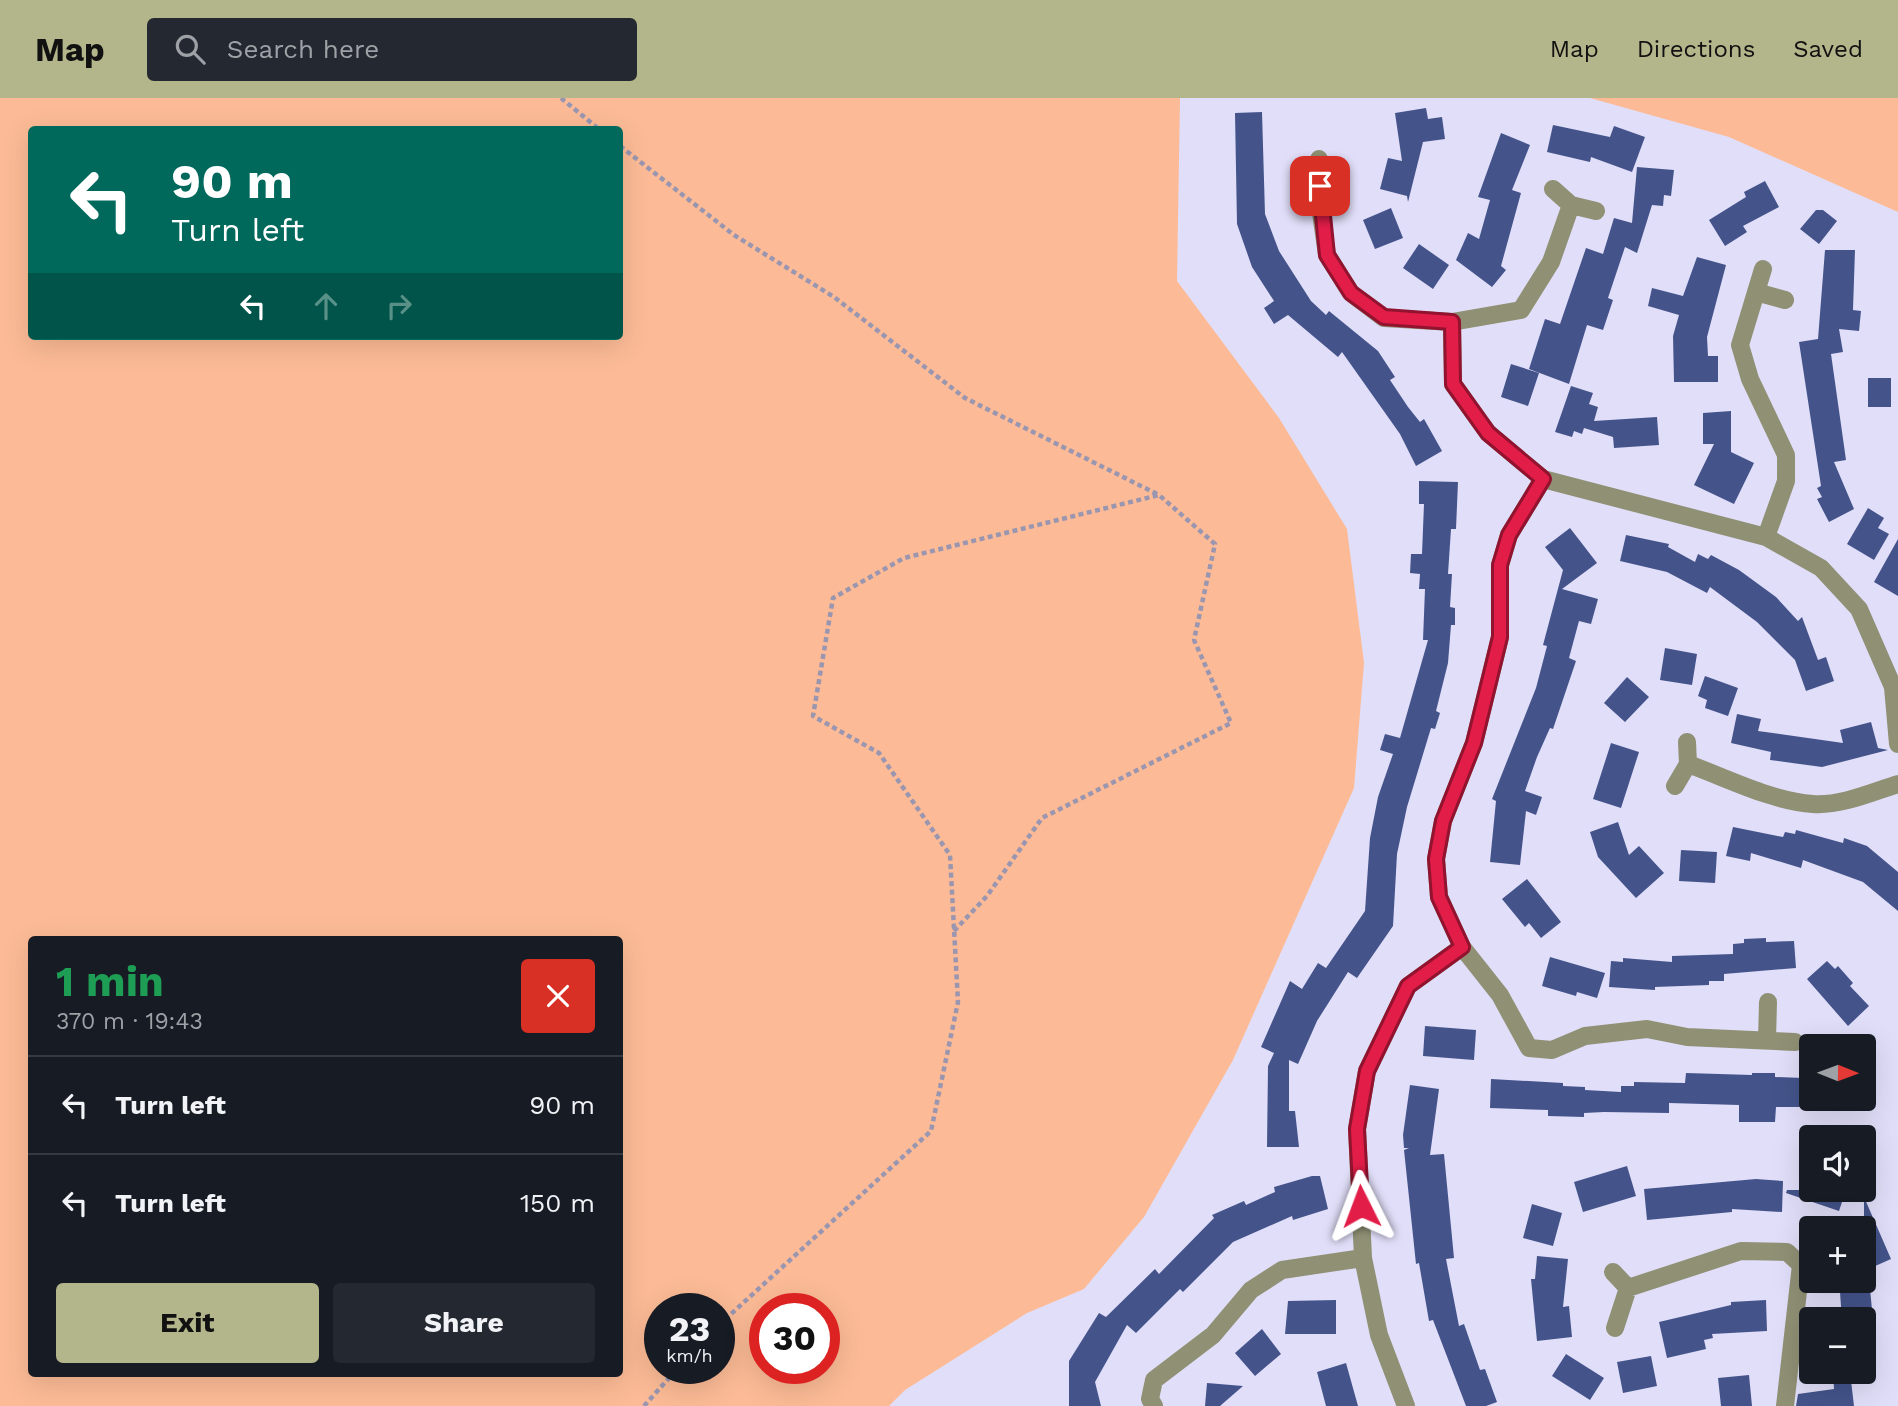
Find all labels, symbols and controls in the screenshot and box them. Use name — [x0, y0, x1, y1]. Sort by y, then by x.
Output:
search box — [147, 18, 637, 81]
text: Map — [35, 30, 105, 69]
icon: search — [171, 30, 209, 68]
text: Search here — [227, 34, 379, 64]
text: Map — [1550, 35, 1599, 63]
text: Directions — [1637, 35, 1755, 63]
text: Saved — [1793, 35, 1863, 63]
text: 90 m — [171, 152, 293, 210]
icon: left — [56, 154, 147, 245]
pin — [1290, 156, 1350, 216]
icon: arrive — [1301, 167, 1339, 205]
text: Turn left — [171, 211, 304, 249]
icon: left — [234, 287, 272, 325]
icon: ahead — [307, 287, 345, 325]
icon: right — [380, 287, 418, 325]
text: 1 min — [56, 957, 164, 1006]
button: close — [521, 959, 595, 1033]
text: 370 m · 19:43 — [56, 1008, 203, 1035]
north arrow — [1799, 1034, 1876, 1111]
map controls — [1799, 1034, 1876, 1384]
icon: left — [56, 1086, 94, 1124]
text: Turn left — [115, 1090, 226, 1120]
text: 90 m — [529, 1090, 595, 1120]
button: sound — [1799, 1125, 1876, 1202]
position arrow — [1324, 1169, 1398, 1243]
icon: left — [56, 1184, 94, 1222]
text: Turn left — [115, 1188, 226, 1218]
text: 150 m — [520, 1188, 595, 1218]
button: + — [1799, 1216, 1876, 1293]
button: Exit — [56, 1283, 319, 1363]
button: Share — [333, 1283, 595, 1363]
speed limit sign: 30 — [749, 1293, 840, 1384]
button: − — [1799, 1307, 1876, 1384]
text: 23 — [669, 1308, 710, 1350]
text: km/h — [666, 1345, 713, 1366]

